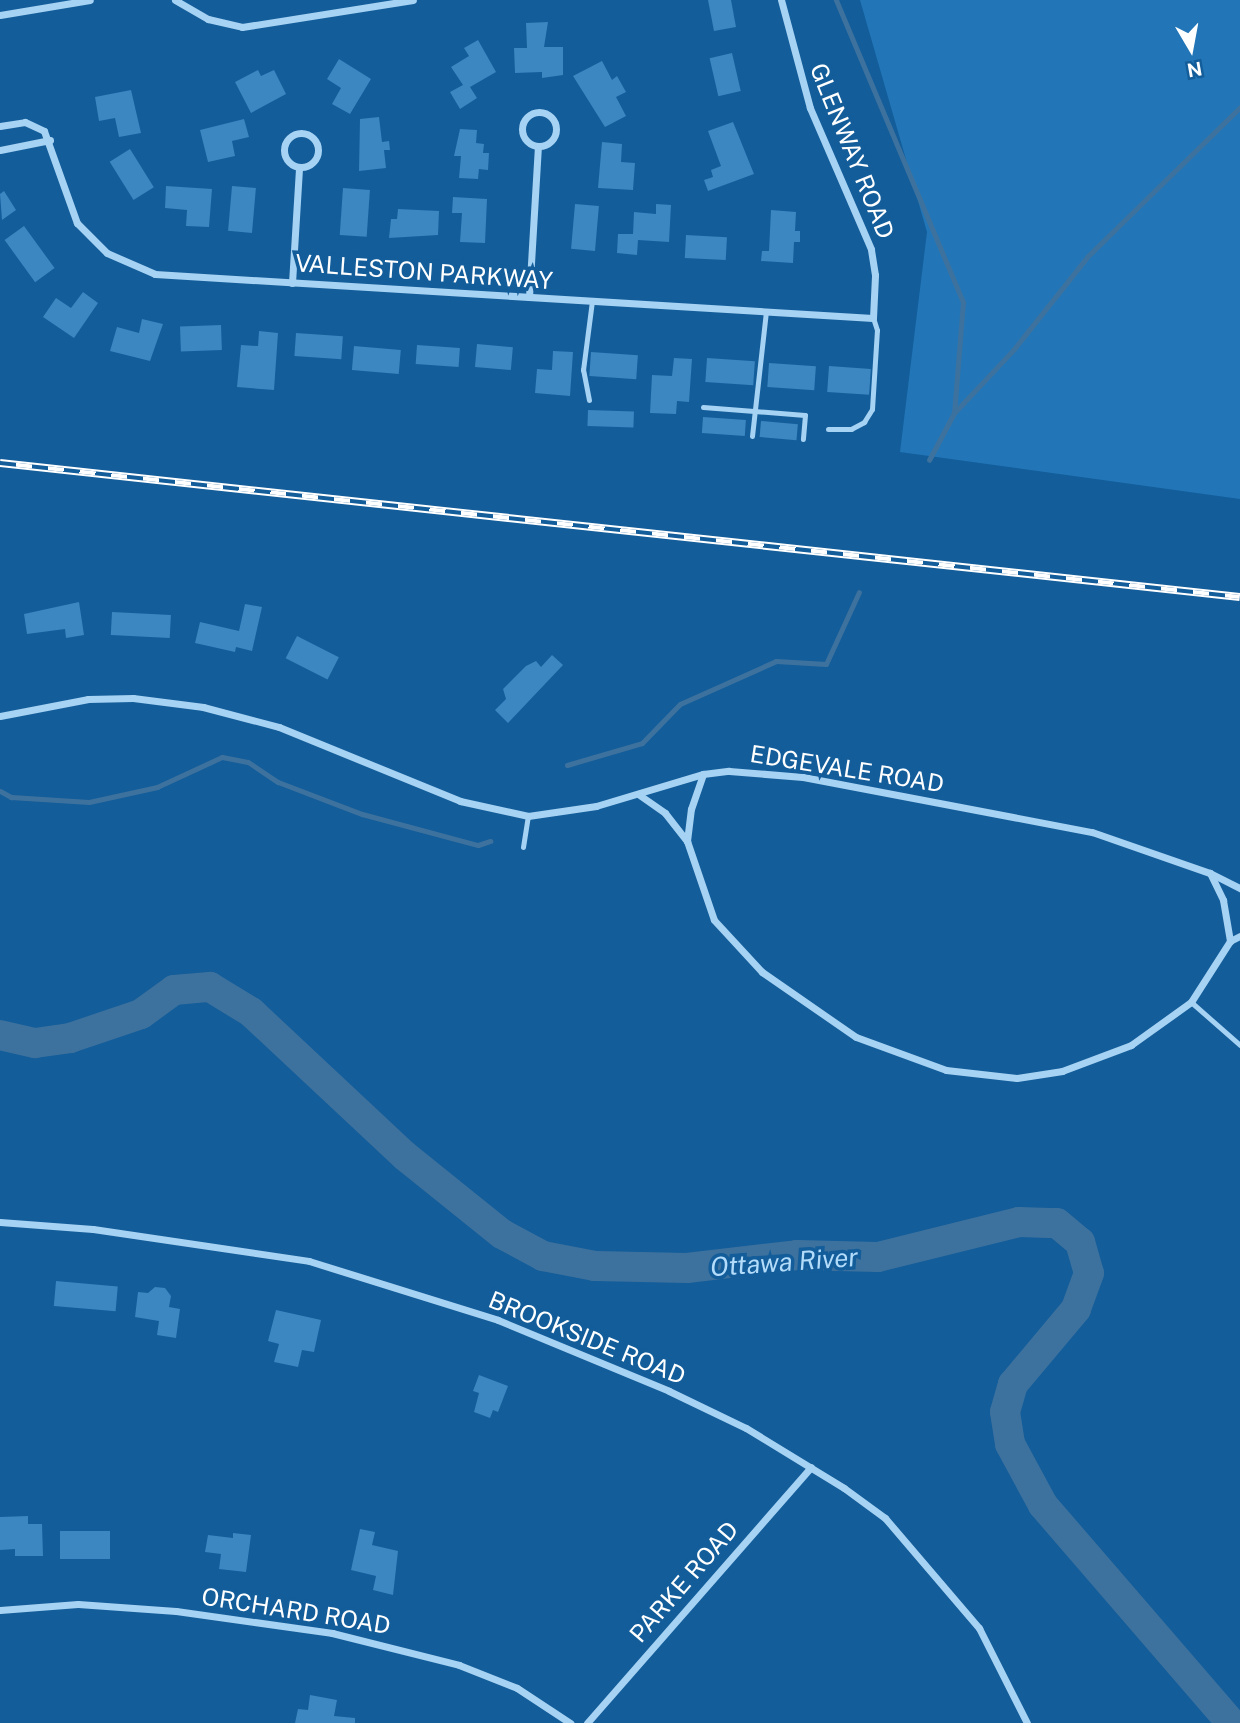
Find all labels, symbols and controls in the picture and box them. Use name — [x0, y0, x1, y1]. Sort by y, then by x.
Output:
north arrow — [1156, 14, 1226, 84]
text: N — [1185, 58, 1204, 82]
street label: GLENWAY ROAD — [804, 59, 900, 243]
street label: VALLESTON PARKWAY — [294, 249, 554, 295]
street label: EDGEVALE ROAD — [748, 739, 946, 799]
water label: Ottawa River — [709, 1241, 859, 1283]
street label: BROOKSIDE ROAD — [484, 1285, 690, 1391]
street label: PARKE ROAD — [624, 1516, 744, 1648]
street label: ORCHARD ROAD — [200, 1582, 392, 1640]

